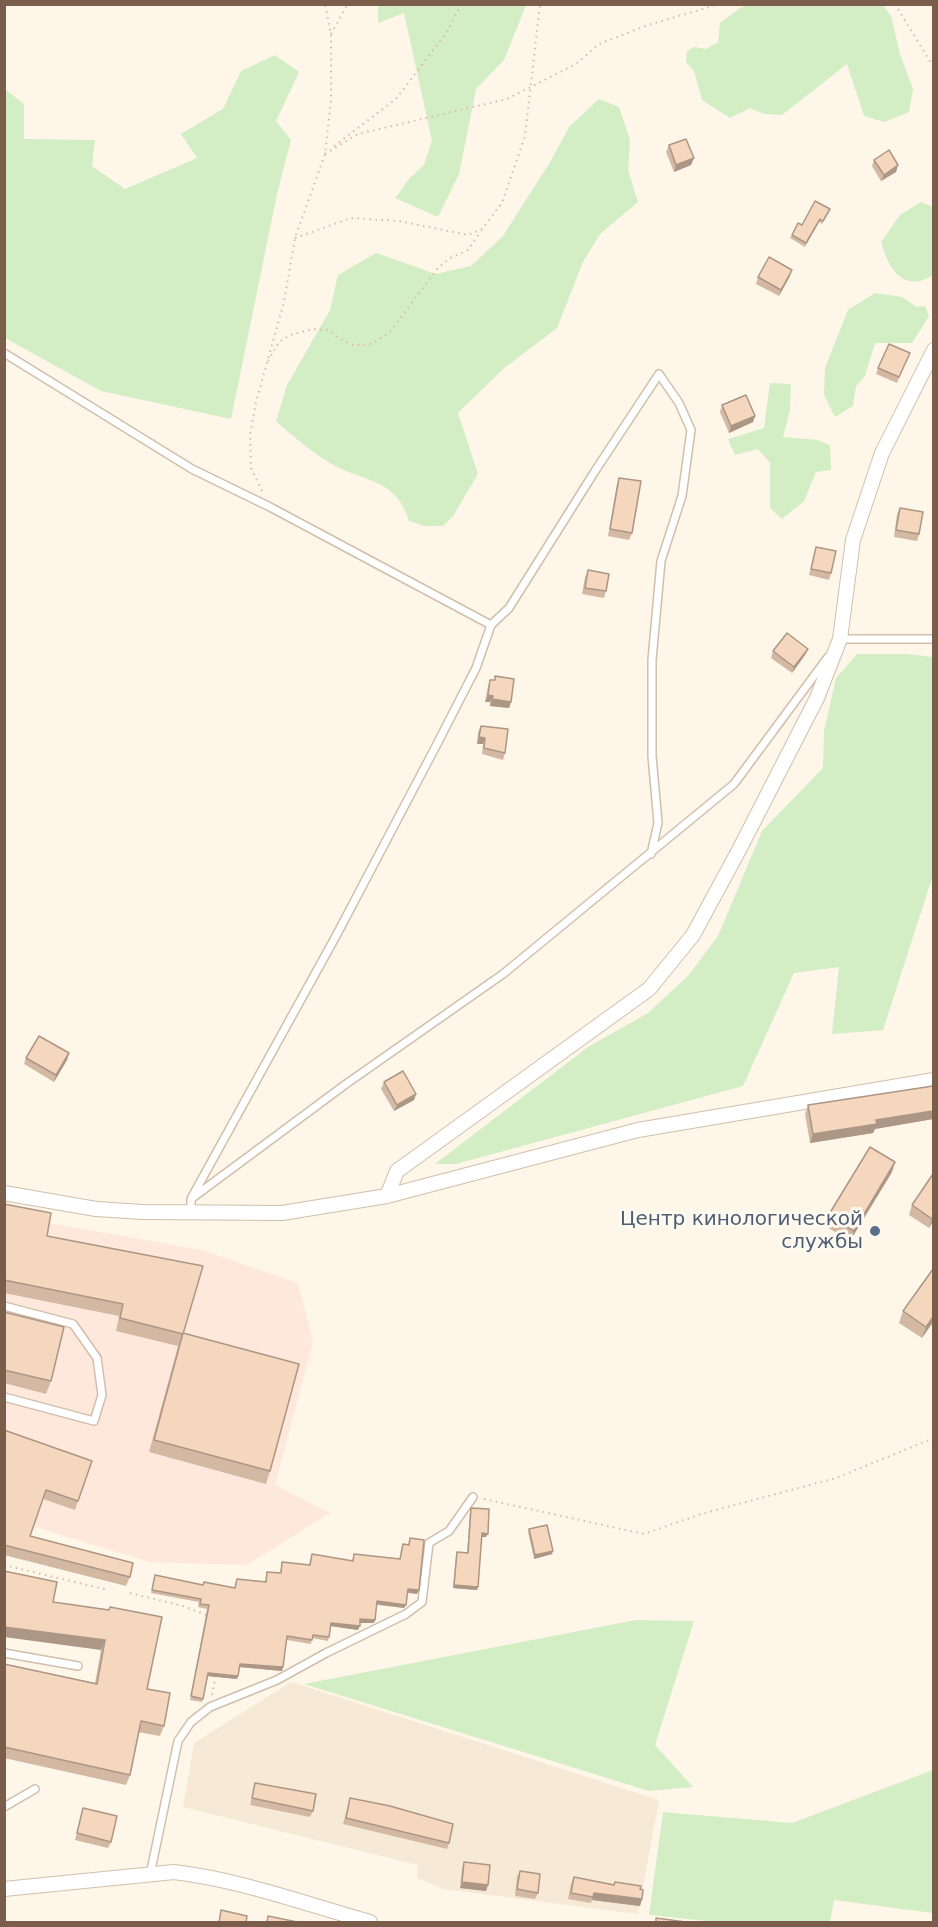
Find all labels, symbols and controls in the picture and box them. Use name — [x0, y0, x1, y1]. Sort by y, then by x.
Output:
place label: Центр кинологической службы — [620, 1208, 863, 1255]
marker: Центр кинологической службы — [868, 1224, 882, 1238]

